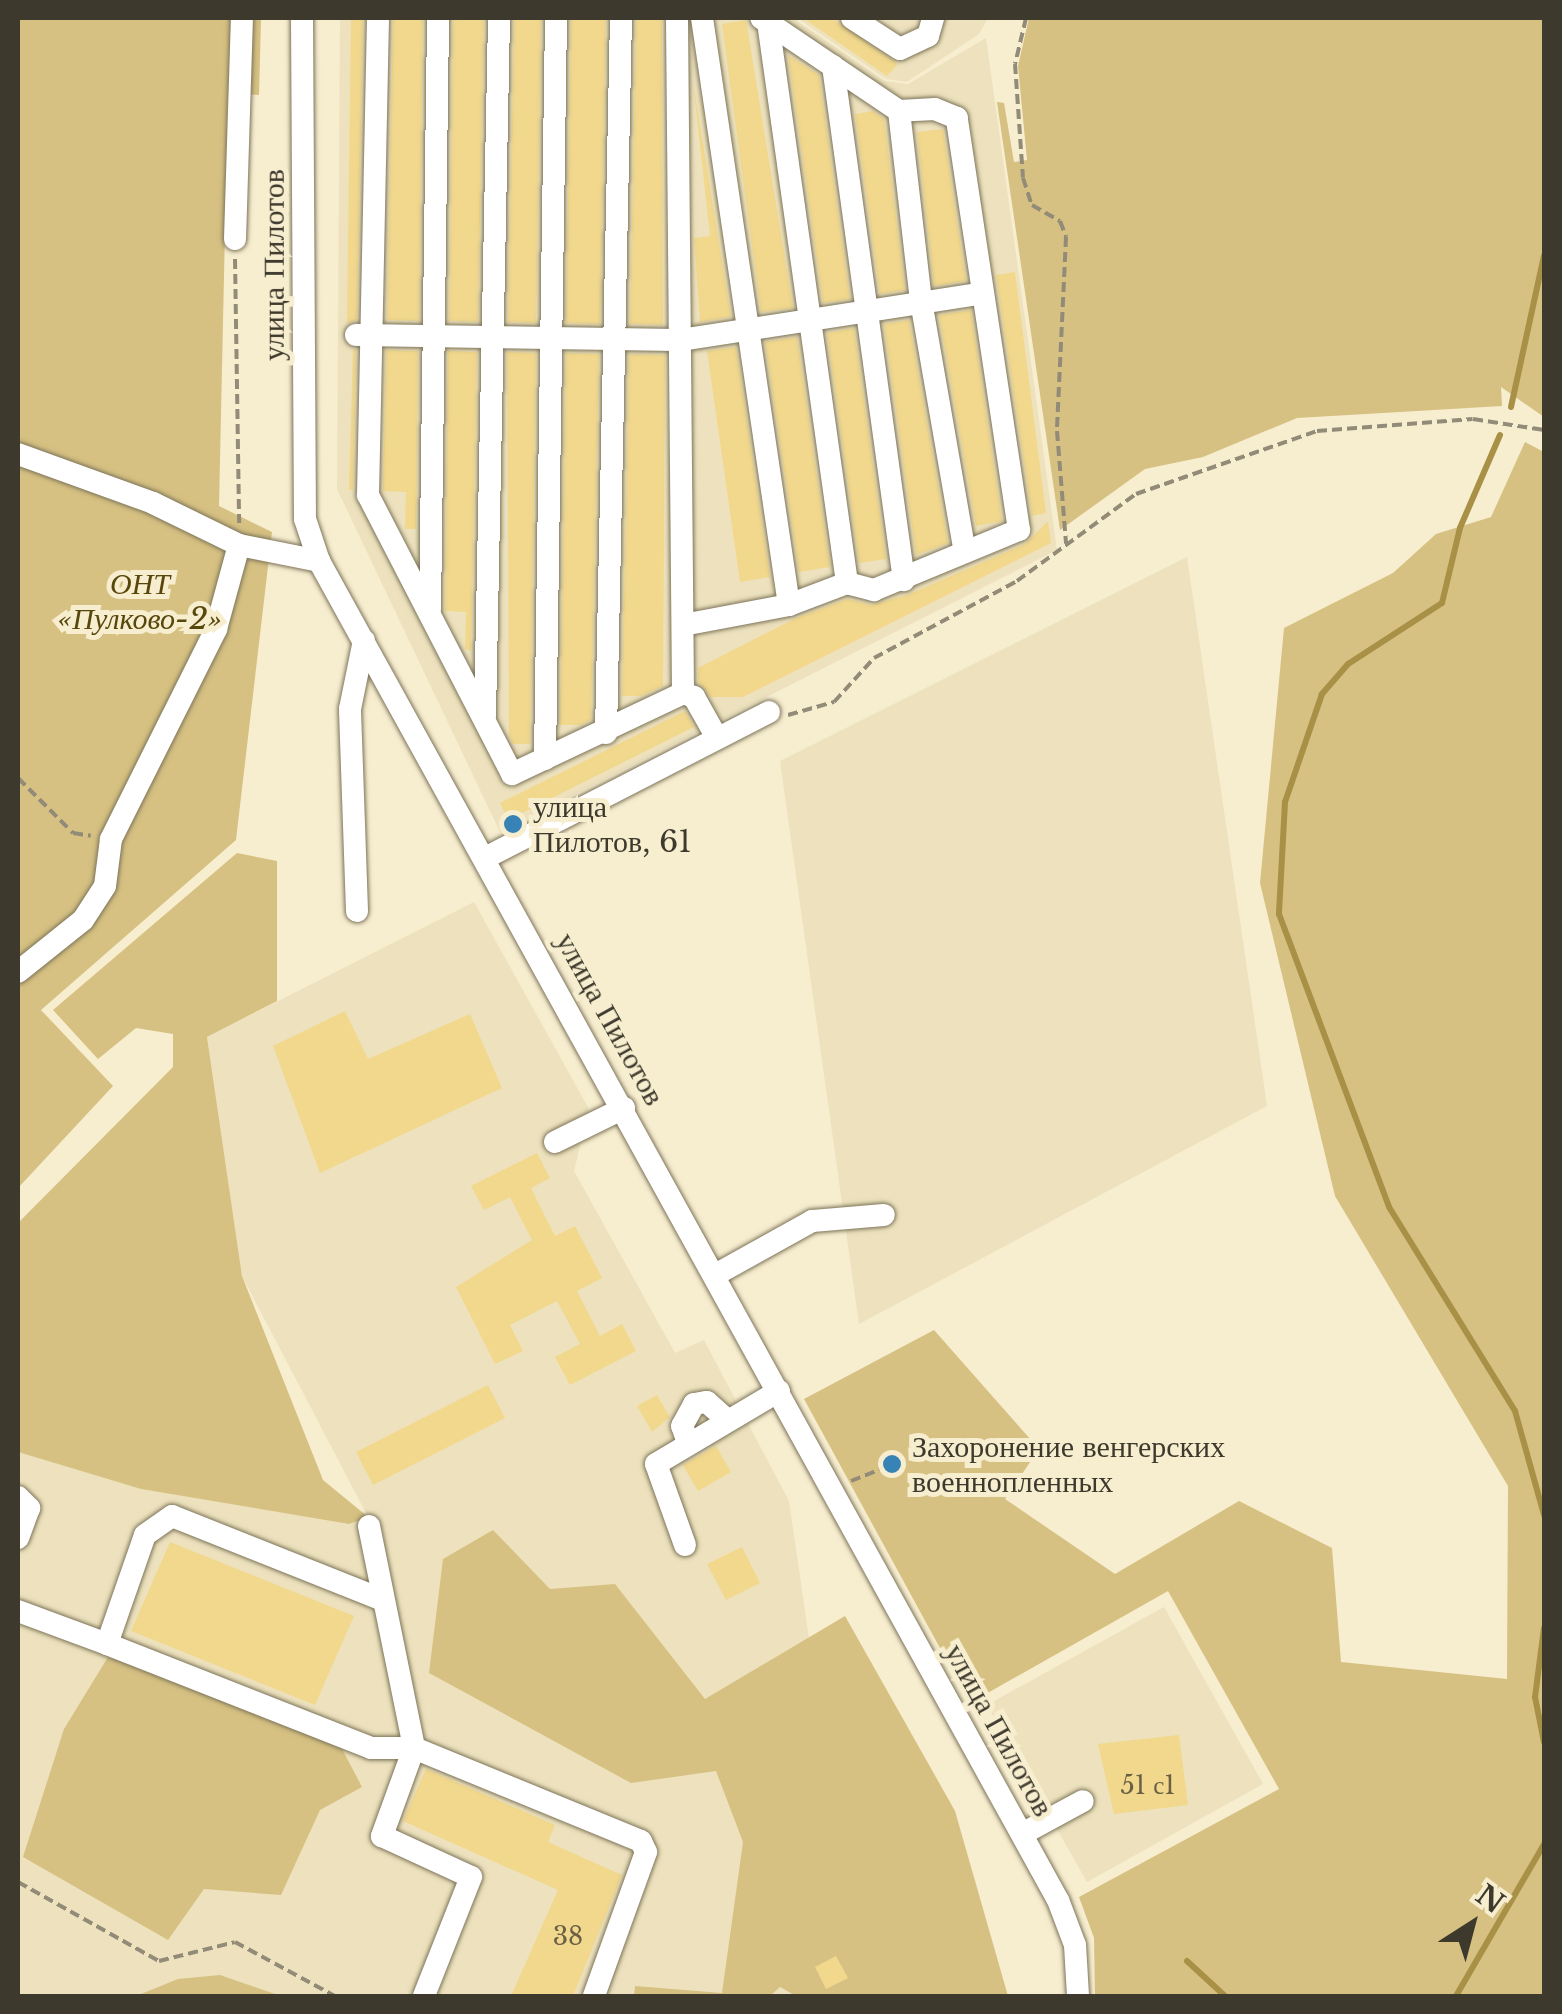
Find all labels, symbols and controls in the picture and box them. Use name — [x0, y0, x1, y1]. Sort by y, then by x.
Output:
street label: улица Пилотов — [256, 169, 292, 361]
park label: ОНТ «Пулково-2» — [58, 566, 222, 636]
place label: улица Пилотов, 61 — [533, 789, 692, 860]
marker: улица Пилотов, 61 — [502, 813, 524, 835]
street label: улица Пилотов — [548, 926, 672, 1112]
place label: Захоронение венгерских военнопленных — [912, 1429, 1225, 1500]
marker: Захоронение венгерских военнопленных — [881, 1453, 903, 1475]
street label: улица Пилотов — [937, 1637, 1061, 1823]
house number: 51 с1 — [1121, 1771, 1175, 1801]
north arrow — [1422, 1874, 1522, 1974]
text: N — [1469, 1877, 1511, 1921]
house number: 38 — [553, 1922, 583, 1952]

